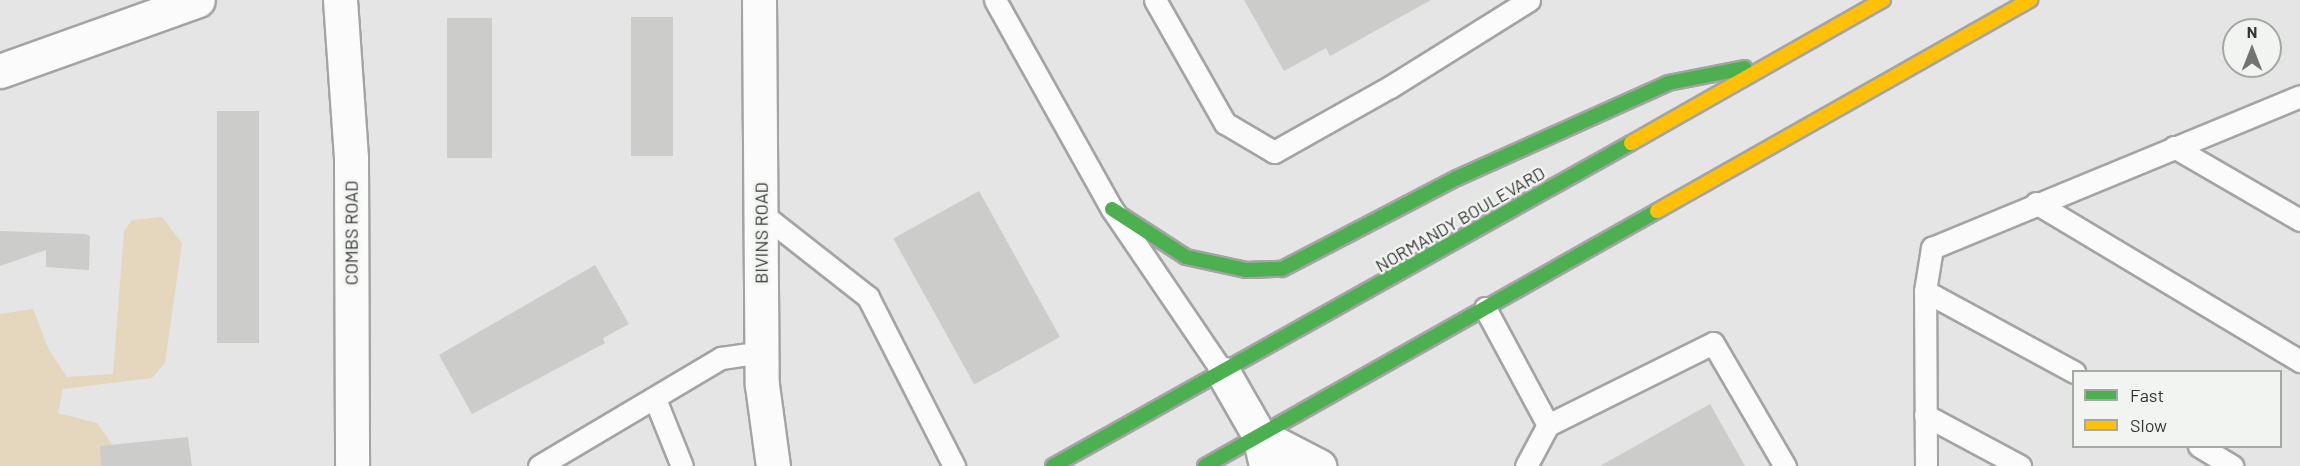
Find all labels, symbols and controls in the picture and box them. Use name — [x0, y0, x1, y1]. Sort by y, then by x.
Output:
north arrow — [2222, 18, 2282, 78]
text: N — [2247, 22, 2257, 41]
street label: NORMANDY BOULEVARD — [1371, 162, 1549, 276]
street label: COMBS ROAD — [340, 181, 362, 285]
street label: BIVINS ROAD — [750, 182, 772, 284]
legend — [2072, 370, 2282, 448]
text: Fast — [2130, 384, 2164, 406]
text: Slow — [2130, 414, 2167, 436]

